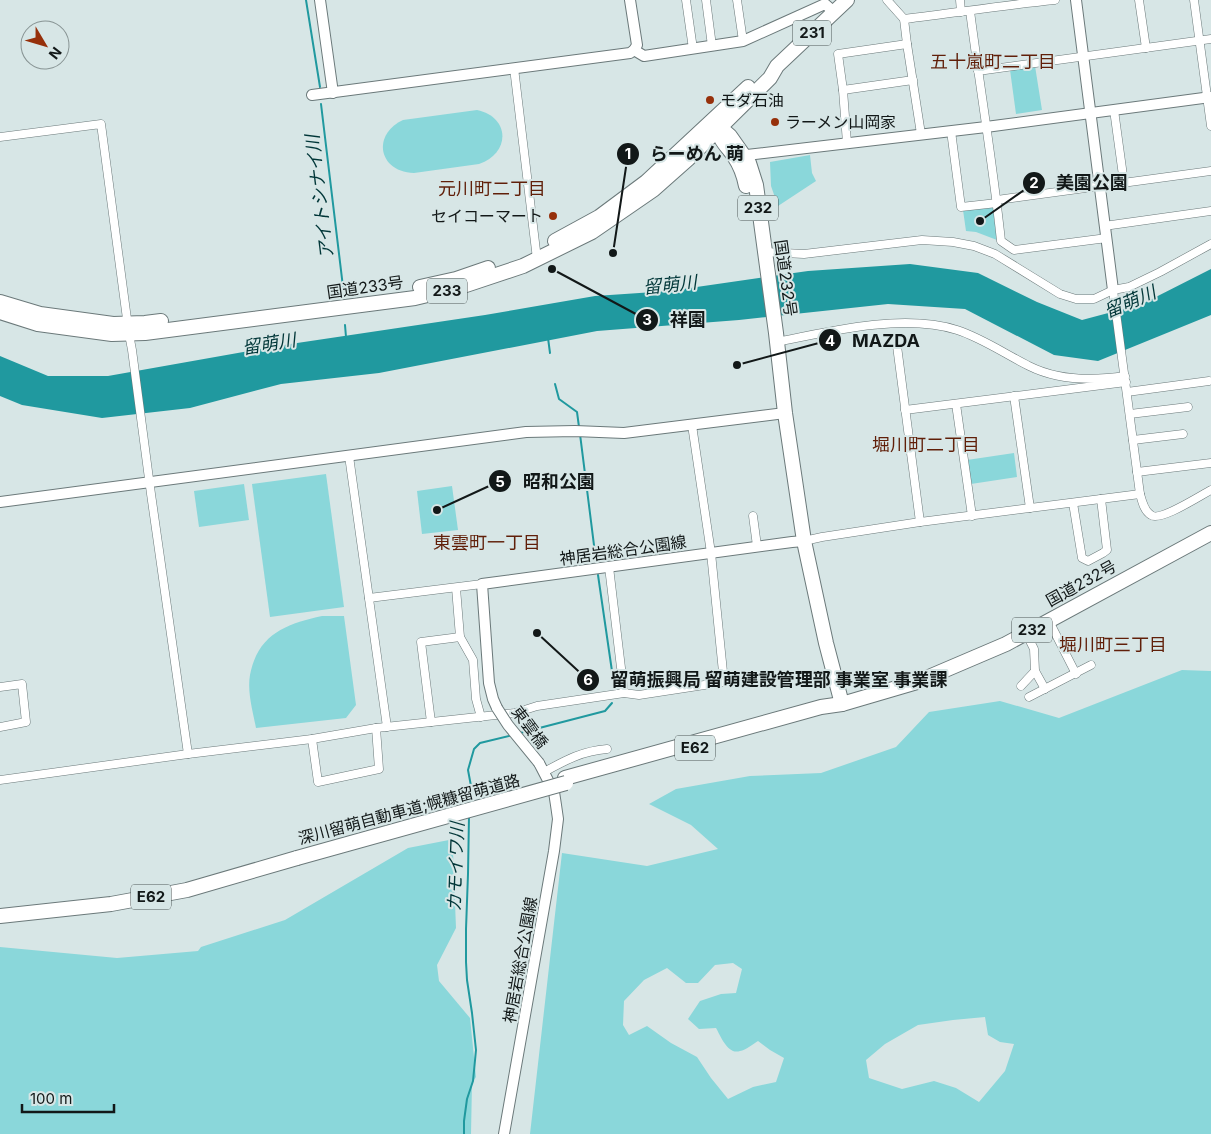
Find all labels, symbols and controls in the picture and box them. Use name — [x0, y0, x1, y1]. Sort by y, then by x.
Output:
north arrow — [20, 20, 70, 70]
road number: 231 — [793, 20, 831, 46]
text: N — [46, 44, 66, 63]
district label: 五十嵐町二丁目 — [930, 51, 1056, 72]
place label: モダ石油 — [720, 90, 784, 110]
marker: モダ石油 — [704, 94, 716, 106]
place label: ラーメン山岡家 — [785, 112, 896, 132]
marker: ラーメン山岡家 — [769, 116, 781, 128]
water label: アイトシナイ川 — [301, 132, 338, 260]
callout: らーめん 萌 — [615, 137, 755, 170]
text: らーめん 萌 — [650, 143, 744, 164]
text: 1 — [625, 144, 631, 163]
callout: 美園公園 — [1021, 166, 1138, 199]
text: 美園公園 — [1056, 172, 1128, 193]
text: 2 — [1029, 173, 1039, 192]
district label: 元川町二丁目 — [438, 178, 546, 199]
road number: 232 — [738, 196, 778, 220]
place label: セイコーマート — [431, 206, 543, 226]
marker: セイコーマート — [547, 210, 559, 222]
street label: 国道232号 — [771, 238, 801, 318]
water label: 留萌川 — [642, 271, 700, 298]
street label: 国道233号 — [325, 272, 405, 302]
road number: 233 — [427, 278, 467, 304]
water label: 留萌川 — [1101, 281, 1161, 322]
callout: 祥園 — [635, 303, 716, 336]
text: 祥園 — [670, 309, 706, 330]
text: 3 — [642, 310, 652, 329]
callout: MAZDA — [817, 324, 930, 357]
water label: 留萌川 — [241, 329, 299, 358]
text: MAZDA — [852, 330, 920, 351]
text: 4 — [825, 331, 835, 350]
district label: 堀川町二丁目 — [872, 434, 980, 455]
callout: 昭和公園 — [488, 465, 605, 498]
text: 昭和公園 — [523, 471, 595, 492]
text: 5 — [495, 472, 505, 491]
street label: 神居岩総合公園線 — [558, 531, 688, 569]
district label: 東雲町一丁目 — [433, 532, 541, 553]
street label: 国道232号 — [1042, 555, 1120, 611]
road number: 232 — [1012, 618, 1052, 642]
district label: 堀川町三丁目 — [1059, 634, 1167, 655]
callout: 留萌振興局 留萌建設管理部 事業室 事業課 — [576, 663, 957, 696]
text: 留萌振興局 留萌建設管理部 事業室 事業課 — [611, 669, 947, 690]
text: 6 — [583, 670, 593, 689]
street label: 東雲橋 — [508, 702, 552, 752]
road number: E62 — [675, 736, 715, 760]
street label: 深川留萌自動車道;幌糠留萌道路 — [296, 770, 522, 848]
water label: カモイワ川 — [443, 820, 468, 912]
road number: E62 — [131, 884, 171, 910]
street label: 神居岩総合公園線 — [499, 895, 541, 1025]
scale bar — [22, 1082, 115, 1114]
text: 100 m — [30, 1089, 72, 1108]

